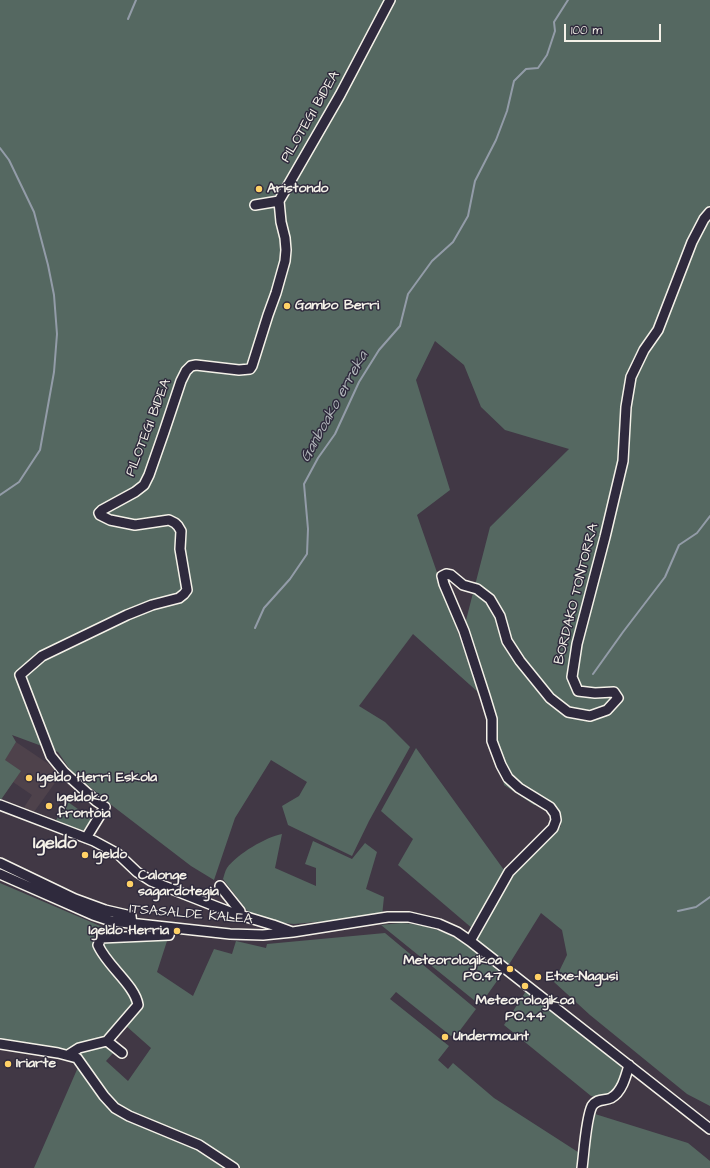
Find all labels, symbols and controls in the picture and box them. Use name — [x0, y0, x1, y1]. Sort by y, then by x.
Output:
scale bar — [566, 16, 663, 42]
text: 100 m — [571, 22, 602, 39]
street label: PILOTEGI BIDEA — [278, 68, 344, 166]
place label: Aristondo — [267, 181, 328, 197]
marker: Aristondo — [254, 184, 264, 194]
place label: Gambo Berri — [295, 298, 379, 314]
marker: Gambo Berri — [282, 301, 292, 311]
water label: Ganboako erreka — [297, 349, 373, 465]
street label: PILOTEGI BIDEA — [123, 377, 175, 479]
street label: BORDAKO TONTORRA — [551, 522, 603, 666]
place label: Igeldo Herri Eskola — [37, 770, 157, 786]
marker: Igeldo Herri Eskola — [24, 773, 34, 783]
place label: Igeldoko frontoia — [57, 790, 111, 822]
marker: Igeldoko frontoia — [44, 801, 54, 811]
district label: Igeldo — [33, 833, 77, 855]
place label: Igeldo — [93, 847, 127, 863]
marker: Igeldo — [80, 850, 90, 860]
place label: Calonge sagardotegia — [138, 868, 219, 900]
marker: Calonge sagardotegia — [125, 879, 135, 889]
street label: ITSASALDE KALEA — [129, 901, 253, 929]
place label: Igeldo Herria — [88, 923, 169, 939]
marker: Igeldo Herria — [172, 926, 182, 936]
place label: Meteorologikoa PO.47 — [403, 953, 502, 986]
marker: Meteorologikoa PO.47 — [505, 964, 515, 974]
place label: Etxe-Nagusi — [546, 969, 618, 985]
marker: Etxe-Nagusi — [533, 972, 543, 982]
marker: Meteorologikoa PO.44 — [520, 981, 530, 991]
place label: Meteorologikoa PO.44 — [476, 993, 574, 1026]
place label: Undermount — [453, 1029, 529, 1045]
marker: Undermount — [440, 1032, 450, 1042]
place label: Iriarte — [16, 1056, 56, 1072]
marker: Iriarte — [3, 1059, 13, 1069]

